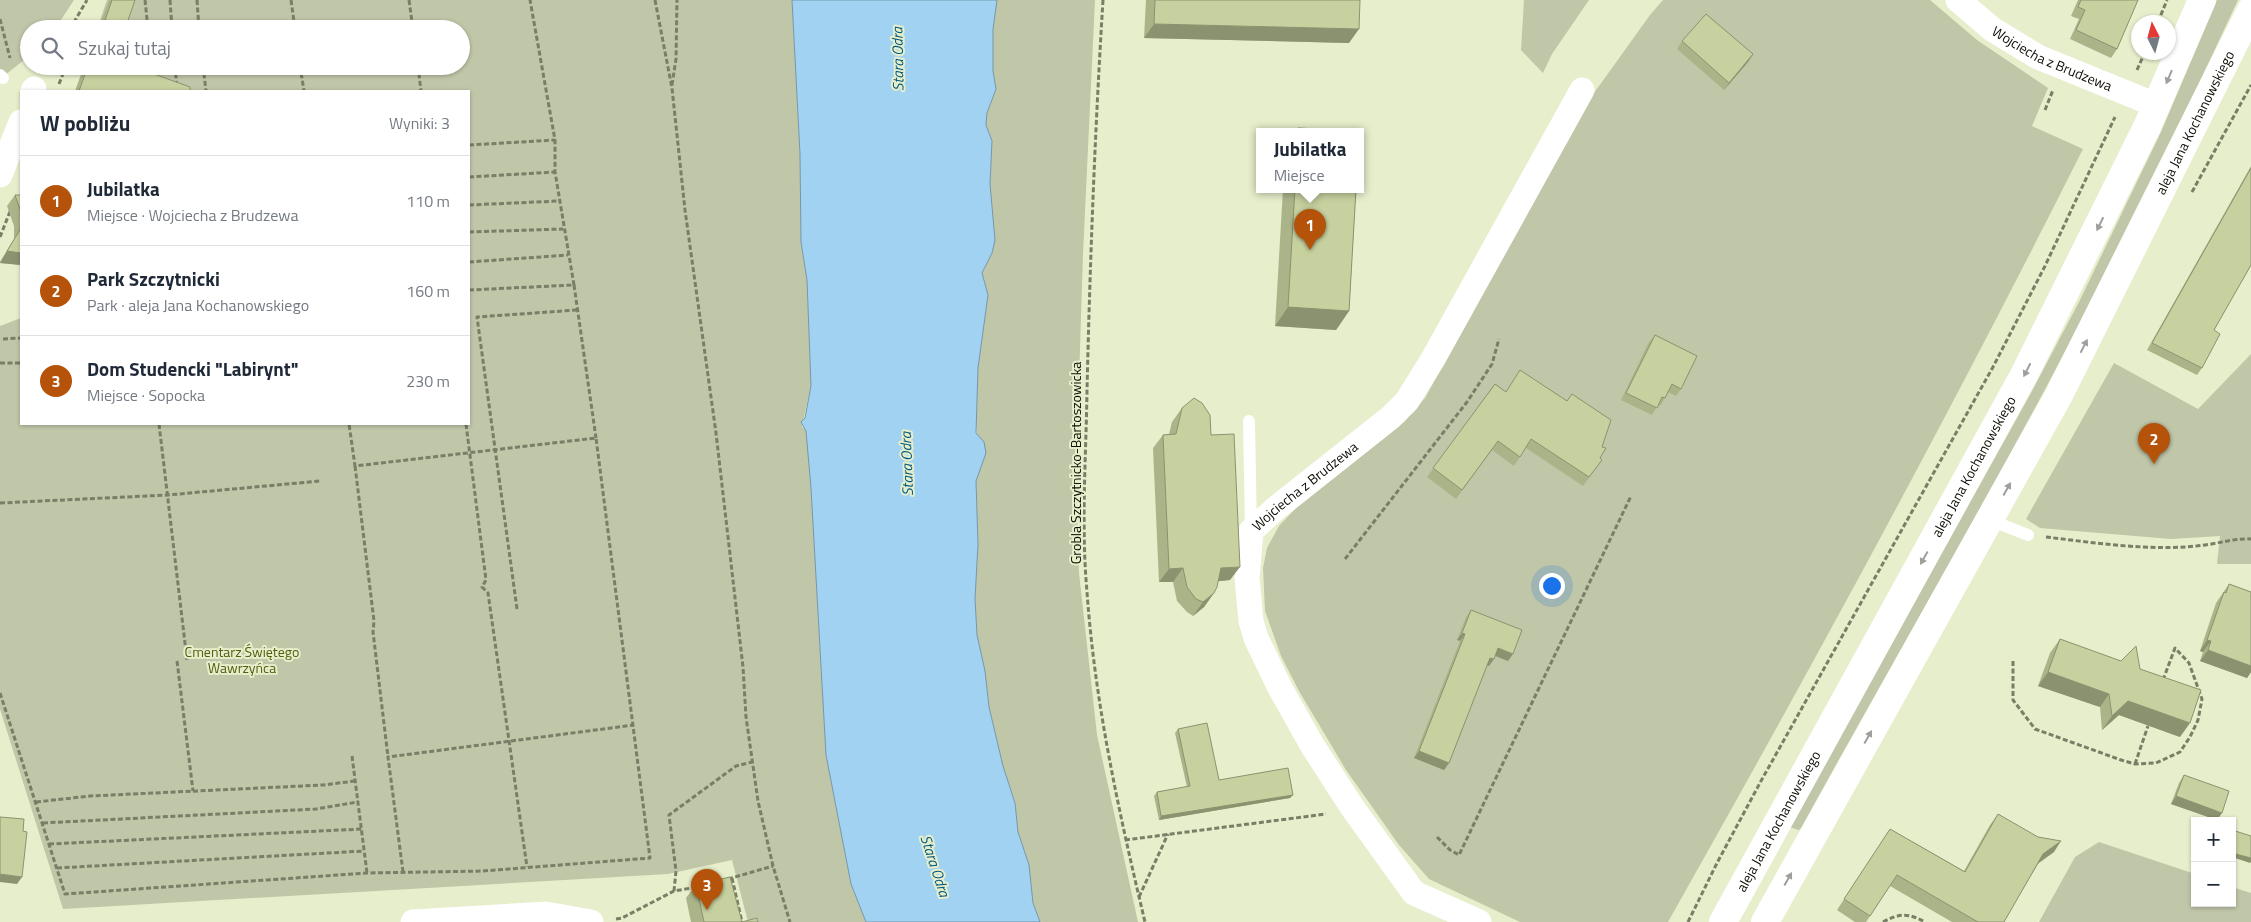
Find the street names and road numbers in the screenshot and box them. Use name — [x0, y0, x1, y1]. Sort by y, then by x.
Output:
street label: Wojciecha z Brudzewa — [1988, 20, 2115, 96]
street label: aleja Jana Kochanowskiego — [2150, 47, 2239, 198]
street label: Grobla Szczytnicko-Bartoszowicka — [1065, 362, 1086, 564]
street label: aleja Jana Kochanowskiego — [1926, 392, 2021, 541]
street label: Wojciecha z Brudzewa — [1247, 436, 1362, 535]
street label: aleja Jana Kochanowskiego — [1731, 746, 1825, 896]

